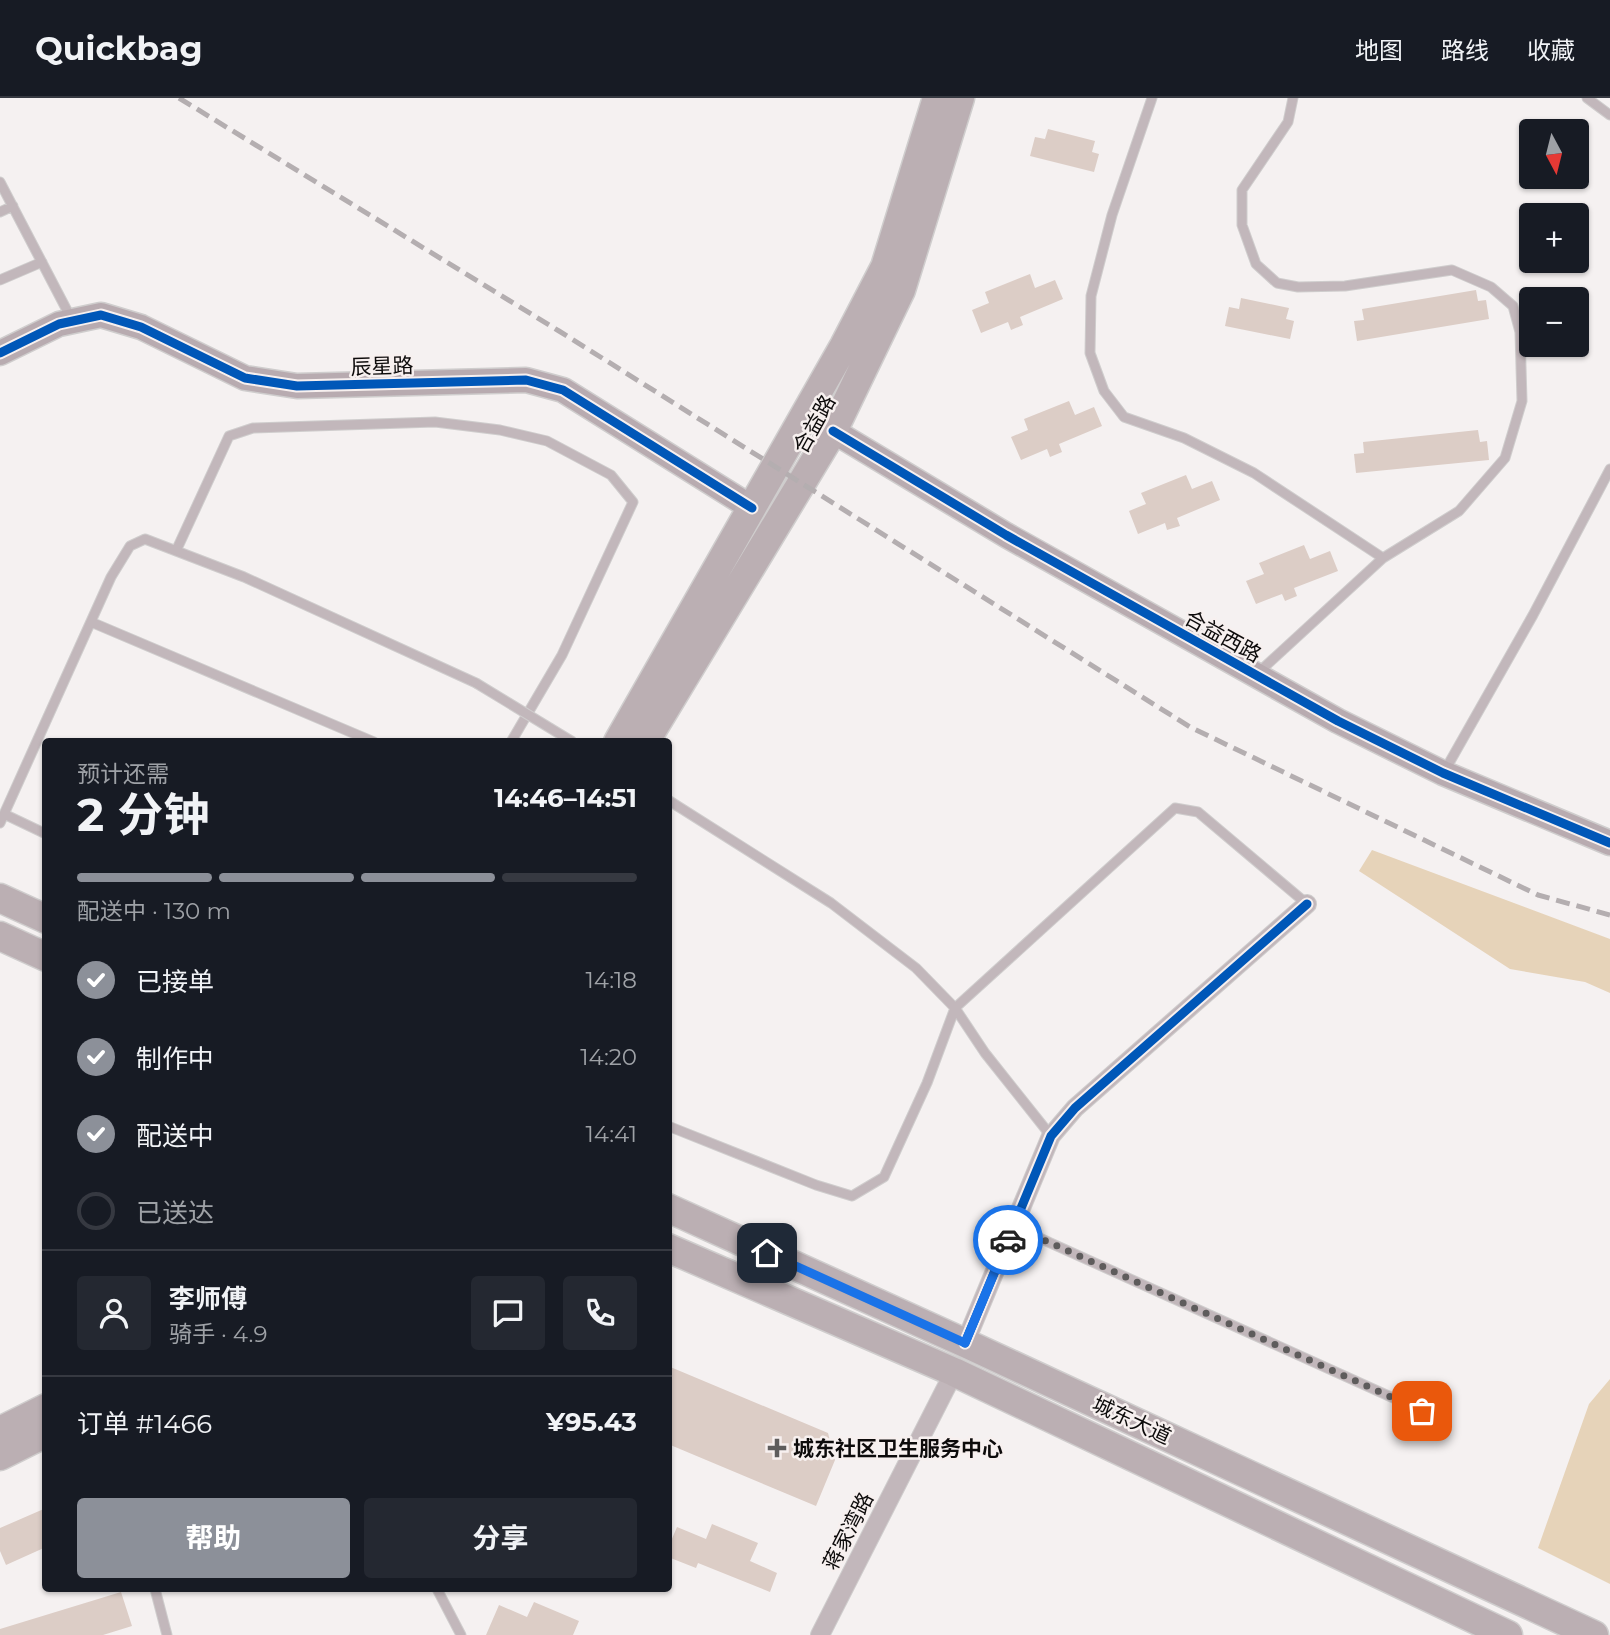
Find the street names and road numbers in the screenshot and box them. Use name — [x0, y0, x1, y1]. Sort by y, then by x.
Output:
street label: 辰星路 — [350, 352, 414, 380]
street label: 合益路 — [788, 390, 840, 458]
street label: 合益西路 — [1180, 605, 1266, 667]
street label: 城东大道 — [1089, 1391, 1175, 1449]
street label: 蒋家湾路 — [818, 1488, 878, 1574]

